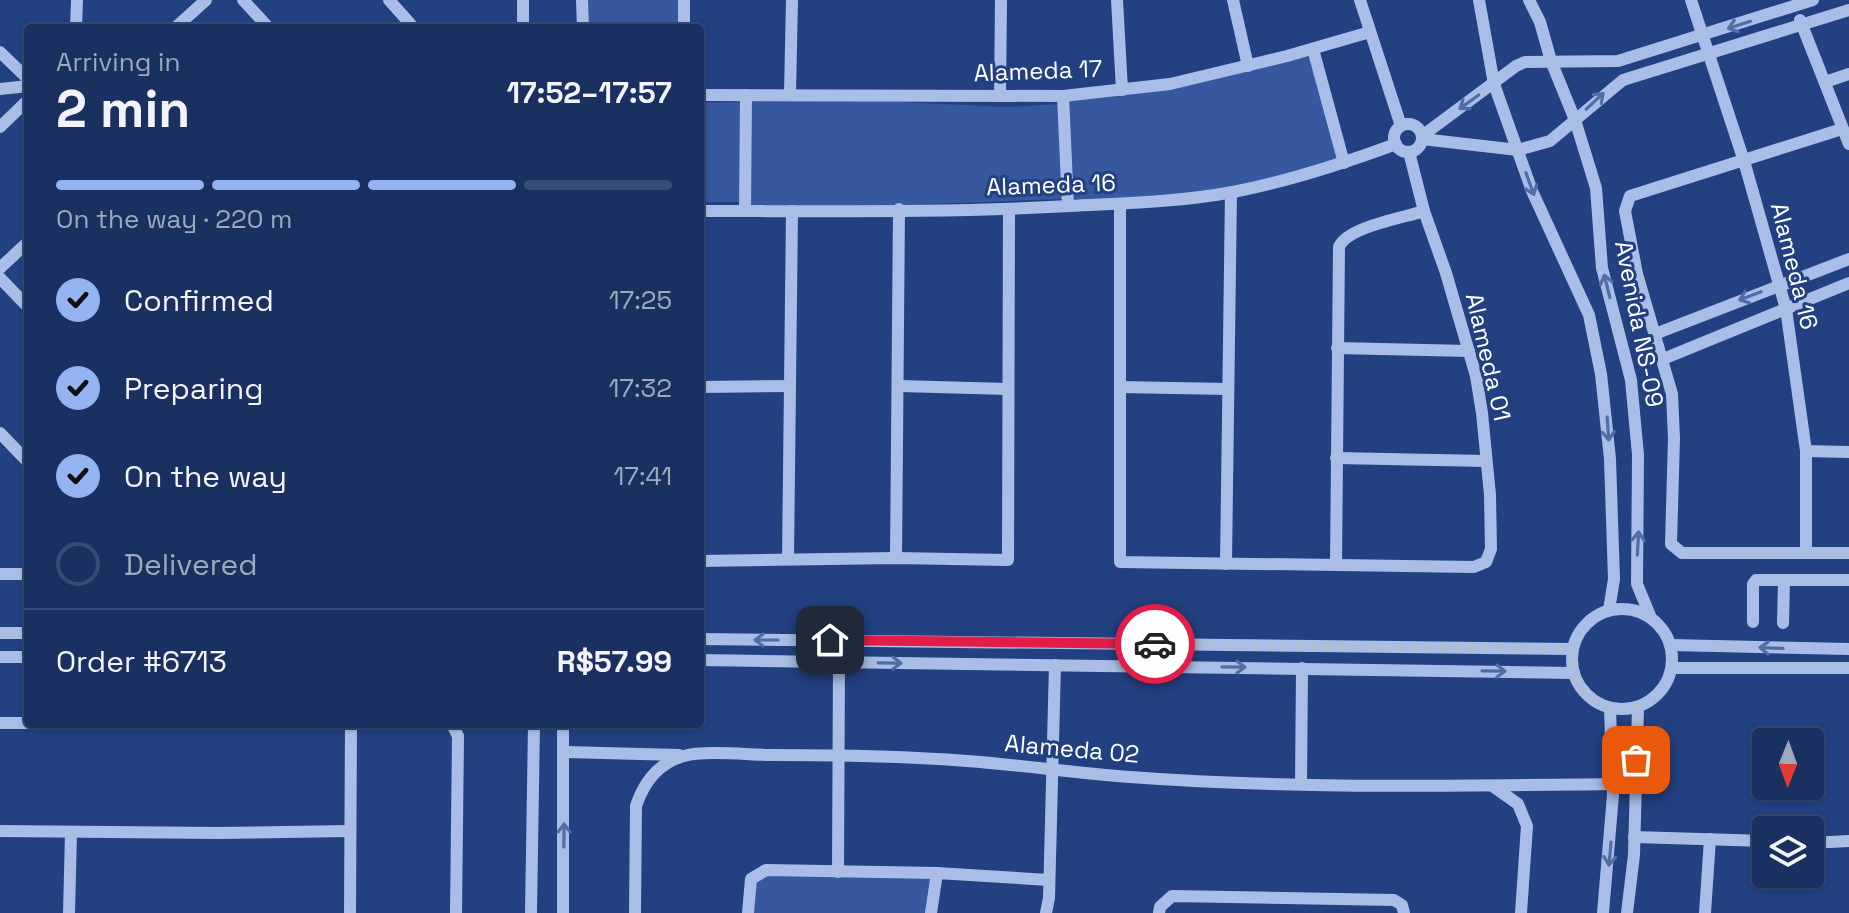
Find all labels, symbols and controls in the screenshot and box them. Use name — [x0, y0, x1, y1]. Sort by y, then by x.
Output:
one-way arrow — [1726, 18, 1751, 33]
text: Arriving in — [56, 45, 180, 79]
street label: Alameda 17 — [973, 53, 1103, 88]
text: 17:52–17:57 — [506, 73, 672, 112]
text: 2 min — [56, 76, 190, 142]
one-way arrow — [1585, 93, 1605, 111]
one-way arrow — [1459, 94, 1481, 110]
street label: Alameda 16 — [986, 167, 1116, 202]
one-way arrow — [1524, 171, 1538, 196]
street label: Alameda 16 — [1764, 199, 1825, 333]
text: On the way · 220 m — [56, 202, 292, 236]
street label: Avenida NS-09 — [1608, 238, 1671, 410]
one-way arrow — [1598, 274, 1613, 300]
icon: check — [56, 278, 100, 322]
text: Confirmed — [124, 281, 274, 320]
text: 17:25 — [609, 283, 672, 317]
street label: Alameda 01 — [1459, 290, 1518, 424]
one-way arrow — [1738, 290, 1763, 305]
icon: check — [56, 366, 100, 410]
text: Preparing — [124, 369, 263, 408]
text: 17:32 — [609, 371, 672, 405]
one-way arrow — [1601, 415, 1616, 442]
icon: check — [56, 454, 100, 498]
text: On the way — [124, 457, 287, 496]
text: 17:41 — [613, 459, 672, 493]
one-way arrow — [1630, 530, 1645, 557]
text: Delivered — [124, 545, 258, 584]
courier — [1115, 604, 1195, 684]
pin — [796, 606, 864, 674]
icon: home — [808, 618, 852, 662]
icon: car — [1133, 622, 1177, 666]
one-way arrow — [753, 632, 780, 648]
one-way arrow — [1758, 640, 1785, 655]
text: Order #6713 — [56, 642, 227, 681]
text: R$57.99 — [557, 642, 672, 681]
one-way arrow — [876, 655, 903, 670]
one-way arrow — [1220, 659, 1247, 675]
one-way arrow — [1480, 664, 1507, 679]
pin — [1602, 726, 1670, 794]
street label: Alameda 02 — [1003, 727, 1141, 770]
north arrow — [1752, 728, 1824, 800]
map controls — [1752, 728, 1824, 888]
icon: bag — [1614, 738, 1658, 782]
button: layers — [1752, 816, 1824, 888]
one-way arrow — [556, 822, 572, 849]
one-way arrow — [1602, 840, 1617, 867]

